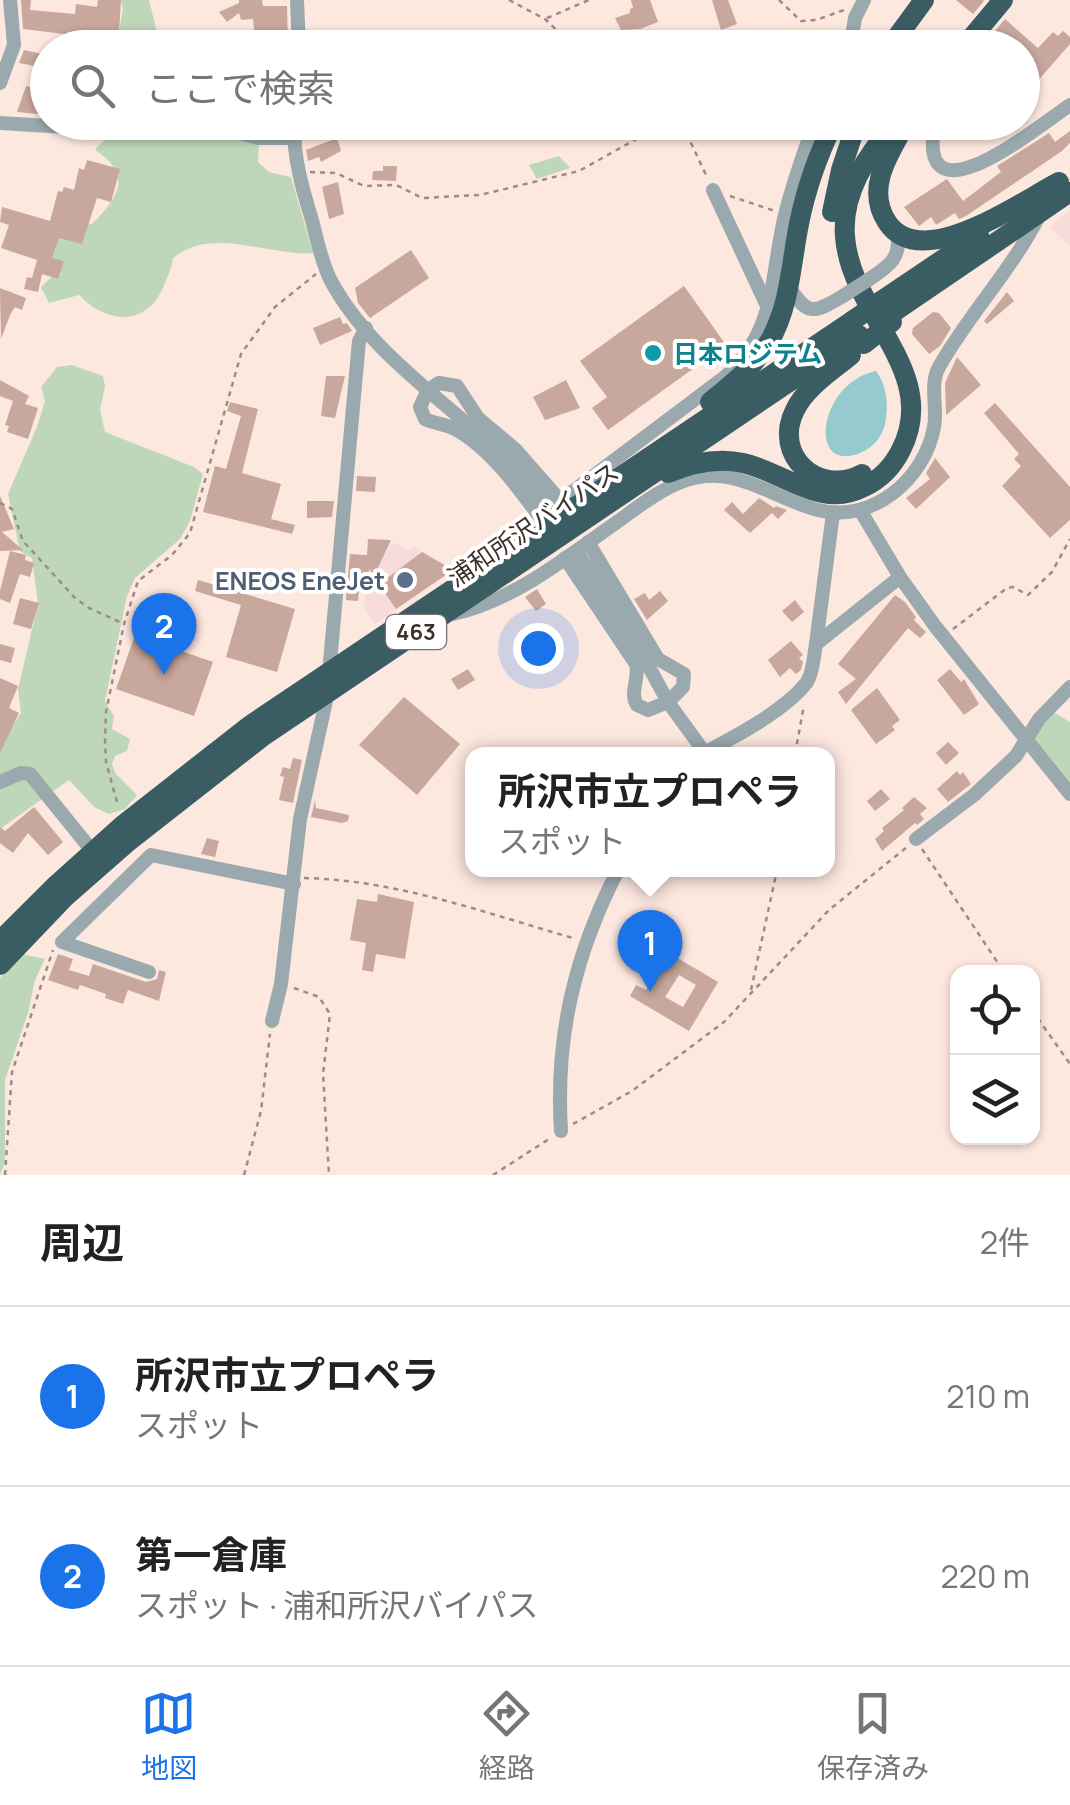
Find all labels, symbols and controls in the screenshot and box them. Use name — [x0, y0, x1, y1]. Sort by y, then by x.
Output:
search box — [30, 30, 1040, 140]
icon: search — [65, 58, 120, 113]
text: ここで検索 — [145, 61, 335, 113]
place label: 日本ロジテム — [673, 336, 822, 371]
marker: 日本ロジテム — [642, 342, 664, 364]
street label: 浦和所沢バイパス — [441, 454, 625, 594]
place label: ENEOS EneJet — [215, 563, 385, 598]
marker: ENEOS EneJet — [394, 569, 416, 591]
pin: 2 — [132, 592, 196, 675]
road number: 463 — [386, 615, 446, 649]
your location — [513, 623, 564, 674]
popup — [465, 747, 835, 877]
text: 所沢市立プロペラ — [498, 764, 802, 816]
text: スポット — [498, 819, 626, 863]
pin: 1 — [618, 910, 682, 992]
map controls — [950, 965, 1040, 1145]
button: locate — [950, 965, 1040, 1055]
button: layers — [950, 1055, 1040, 1145]
text: 周辺 — [40, 1213, 124, 1271]
text: 2件 — [980, 1220, 1030, 1264]
text: 所沢市立プロペラ — [135, 1348, 439, 1400]
text: 1 — [65, 1374, 80, 1418]
text: 210 m — [946, 1374, 1030, 1418]
text: スポット — [135, 1403, 263, 1447]
text: 第一倉庫 — [135, 1528, 287, 1580]
text: 2 — [63, 1554, 82, 1598]
text: 220 m — [940, 1554, 1030, 1598]
text: スポット · 浦和所沢バイパス — [135, 1583, 538, 1627]
tab: 地図 — [141, 1686, 197, 1786]
tab: 経路 — [479, 1686, 535, 1786]
tab: 保存済み — [817, 1686, 929, 1786]

